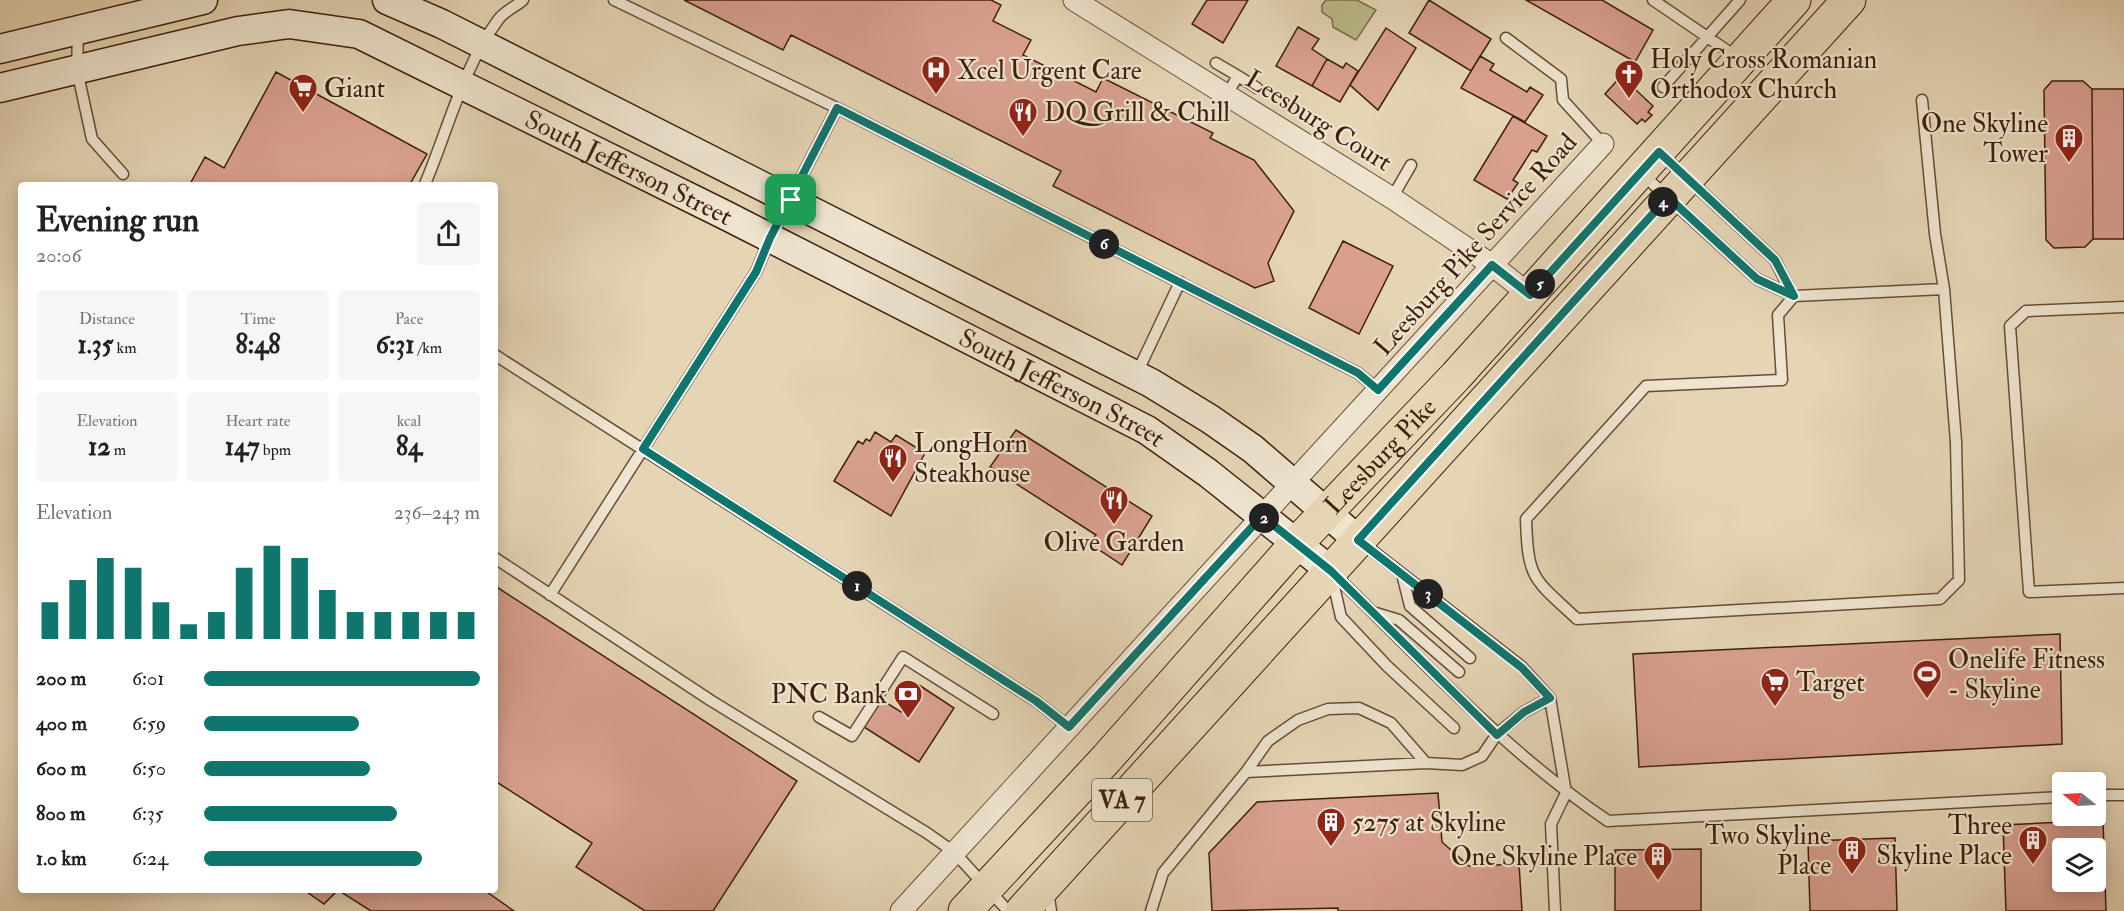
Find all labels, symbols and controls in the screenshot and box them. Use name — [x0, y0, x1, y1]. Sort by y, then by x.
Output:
place label: Holy Cross Romanian Orthodox Church — [1650, 44, 1877, 106]
hospital icon: Xcel Urgent Care — [920, 54, 952, 96]
place label: Xcel Urgent Care — [957, 55, 1142, 87]
church icon: Holy Cross Romanian Orthodox Church — [1613, 58, 1645, 100]
street label: Leesburg Court — [1239, 63, 1398, 179]
supermarket icon: Giant — [287, 72, 319, 114]
place label: Giant — [324, 73, 385, 105]
restaurant icon: DQ Grill & Chill — [1007, 96, 1039, 138]
place label: DQ Grill & Chill — [1044, 97, 1230, 129]
street label: South Jefferson Street — [519, 104, 738, 233]
place label: One Skyline Tower — [1921, 108, 2048, 170]
building icon: One Skyline Tower — [2053, 122, 2085, 164]
street label: Leesburg Pike Service Road — [1367, 127, 1584, 363]
pin — [765, 174, 816, 225]
icon: arrive — [774, 183, 807, 216]
pin: 4 — [1648, 187, 1678, 217]
text: 4 — [1659, 192, 1667, 212]
text: Evening run — [36, 200, 199, 241]
button: share — [417, 202, 480, 265]
pin: 6 — [1089, 229, 1119, 259]
text: 6 — [1100, 234, 1108, 254]
text: 20:06 — [36, 243, 82, 268]
pin: 5 — [1525, 269, 1555, 299]
text: 5 — [1536, 274, 1544, 294]
text: Distance — [79, 309, 135, 329]
text: Time — [241, 309, 275, 329]
text: Pace — [395, 309, 423, 329]
street label: South Jefferson Street — [953, 322, 1171, 455]
text: 1.35 — [77, 329, 113, 361]
text: 8:48 — [236, 329, 280, 361]
text: 6:31 — [376, 329, 415, 361]
text: km — [113, 338, 137, 358]
text: /km — [415, 338, 442, 358]
street label: Leesburg Pike — [1318, 392, 1444, 521]
text: Elevation — [77, 411, 137, 431]
text: Heart rate — [225, 411, 291, 431]
text: kcal — [397, 411, 421, 431]
place label: LongHorn Steakhouse — [914, 428, 1030, 490]
text: 12 — [88, 431, 110, 463]
text: 147 — [225, 431, 259, 463]
text: 84 — [396, 431, 422, 463]
text: m — [110, 440, 126, 460]
text: bpm — [259, 440, 291, 460]
restaurant icon: LongHorn Steakhouse — [877, 442, 909, 484]
restaurant icon: Olive Garden — [1098, 484, 1130, 526]
text: Elevation — [36, 500, 112, 525]
text: 236–243 m — [394, 500, 480, 525]
pin: 2 — [1249, 503, 1279, 533]
text: 2 — [1260, 508, 1268, 528]
place label: Olive Garden — [1044, 527, 1184, 559]
pin: 1 — [842, 571, 872, 601]
text: 1 — [854, 576, 860, 596]
pin: 3 — [1413, 579, 1443, 609]
text: 3 — [1425, 584, 1431, 604]
place label: Onelife Fitness - Skyline — [1948, 644, 2105, 706]
sports icon: Onelife Fitness - Skyline — [1911, 658, 1943, 700]
text: 200 m — [36, 666, 86, 691]
text: 6:01 — [132, 666, 164, 691]
supermarket icon: Target — [1759, 666, 1791, 708]
place label: Target — [1796, 667, 1865, 699]
bank icon: PNC Bank — [892, 678, 924, 720]
place label: PNC Bank — [771, 679, 888, 711]
text: 400 m — [36, 711, 87, 736]
text: 6:59 — [132, 711, 166, 736]
text: 600 m — [36, 756, 86, 781]
text: 6:50 — [132, 756, 166, 781]
north arrow — [2052, 772, 2106, 826]
map controls — [2052, 772, 2106, 892]
road number: VA 7 — [1092, 779, 1152, 821]
text: 800 m — [36, 801, 86, 826]
text: 6:35 — [132, 801, 164, 826]
building icon: 5275 at Skyline — [1315, 806, 1347, 848]
place label: 5275 at Skyline — [1352, 807, 1506, 839]
place label: Three Skyline Place — [1877, 810, 2012, 872]
place label: Two Skyline Place — [1705, 820, 1831, 882]
building icon: Three Skyline Place — [2017, 824, 2049, 866]
building icon: Two Skyline Place — [1836, 834, 1868, 876]
button: layers — [2052, 838, 2106, 892]
building icon: One Skyline Place — [1642, 840, 1674, 882]
place label: One Skyline Place — [1451, 841, 1637, 873]
text: 1.0 km — [36, 846, 87, 871]
text: 6:24 — [132, 846, 168, 871]

